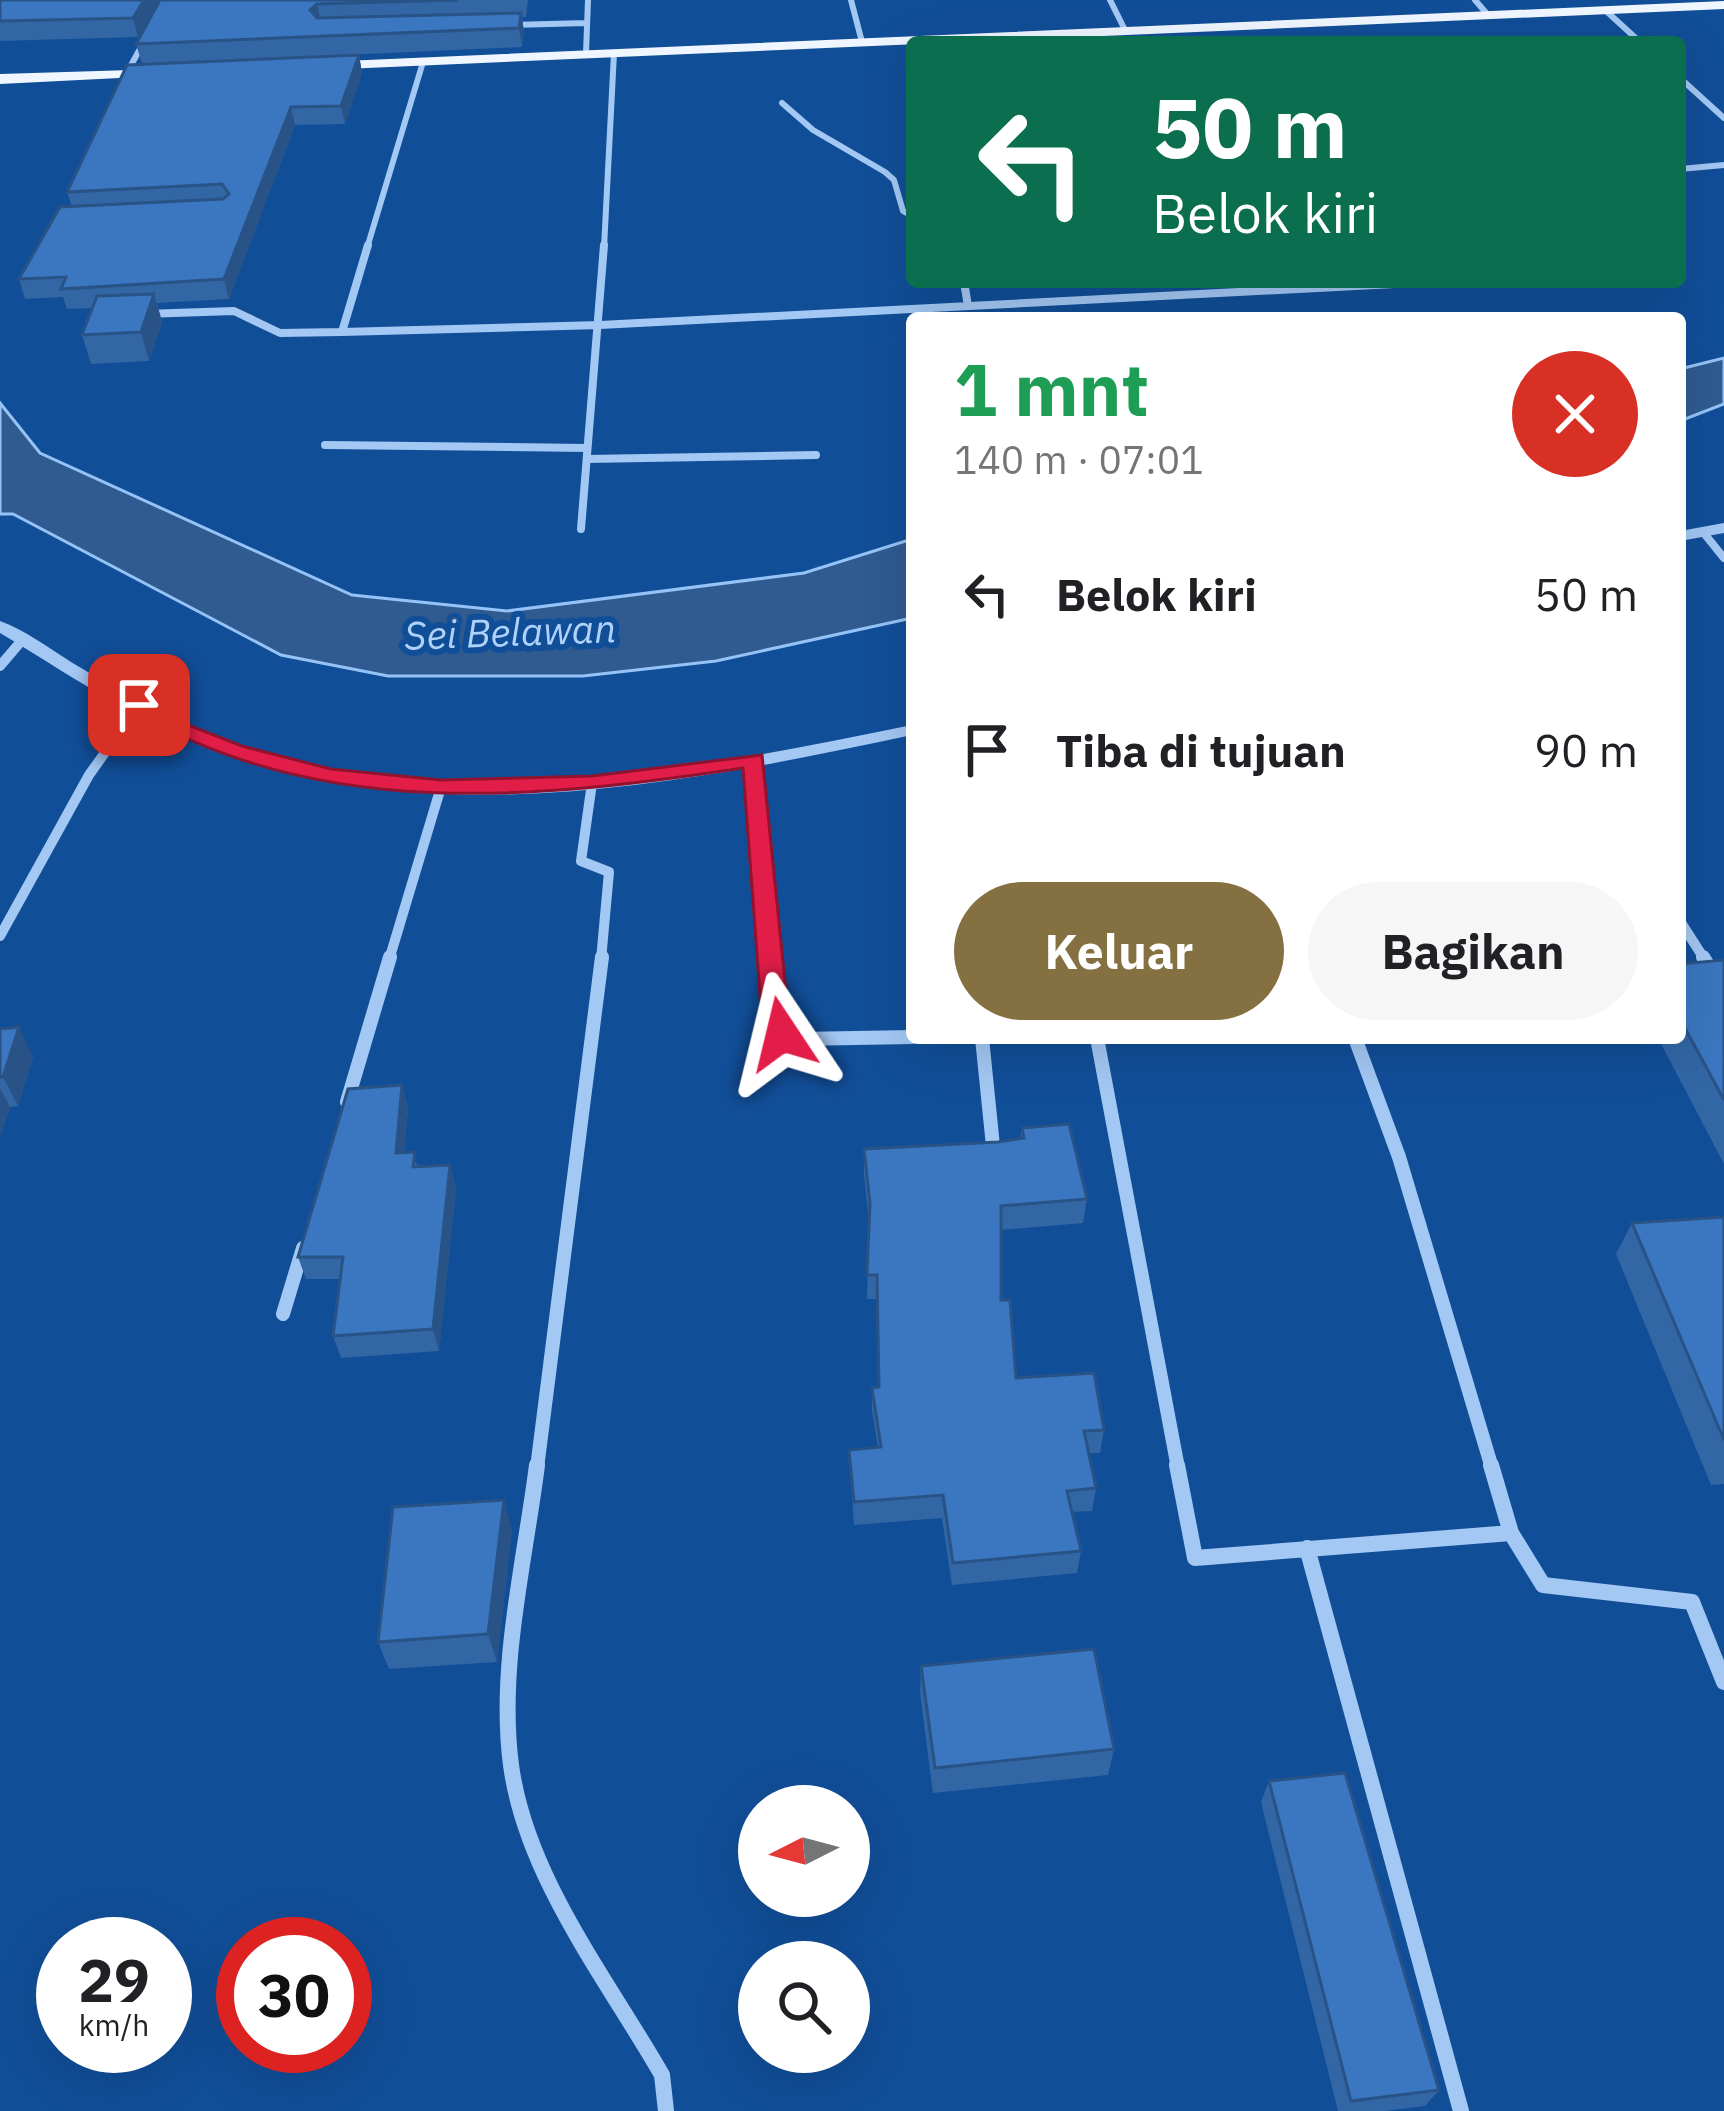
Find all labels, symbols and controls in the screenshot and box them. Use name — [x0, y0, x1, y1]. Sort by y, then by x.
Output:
text: 50 m — [1152, 72, 1348, 181]
icon: left — [954, 84, 1110, 240]
text: Belok kiri — [1152, 178, 1378, 248]
text: 1 mnt — [954, 342, 1149, 436]
button: close — [1512, 351, 1638, 477]
text: 140 m · 07:01 — [954, 434, 1204, 485]
icon: left — [954, 561, 1020, 627]
text: Belok kiri — [1056, 565, 1257, 623]
text: 50 m — [1534, 565, 1638, 623]
water label: Sei Belawan — [403, 602, 617, 661]
pin — [88, 654, 190, 756]
icon: arrive — [106, 672, 172, 738]
icon: arrive — [954, 717, 1020, 783]
text: Tiba di tujuan — [1056, 721, 1346, 779]
text: 90 m — [1534, 721, 1638, 779]
button: Keluar — [954, 882, 1284, 1020]
button: Bagikan — [1308, 882, 1638, 1020]
position arrow — [719, 971, 845, 1097]
north arrow — [738, 1785, 870, 1917]
map controls — [738, 1785, 870, 2073]
speed limit sign: 30 — [216, 1917, 372, 2073]
text: 29 — [78, 1940, 150, 2019]
button: search — [738, 1941, 870, 2073]
text: km/h — [79, 2005, 149, 2044]

